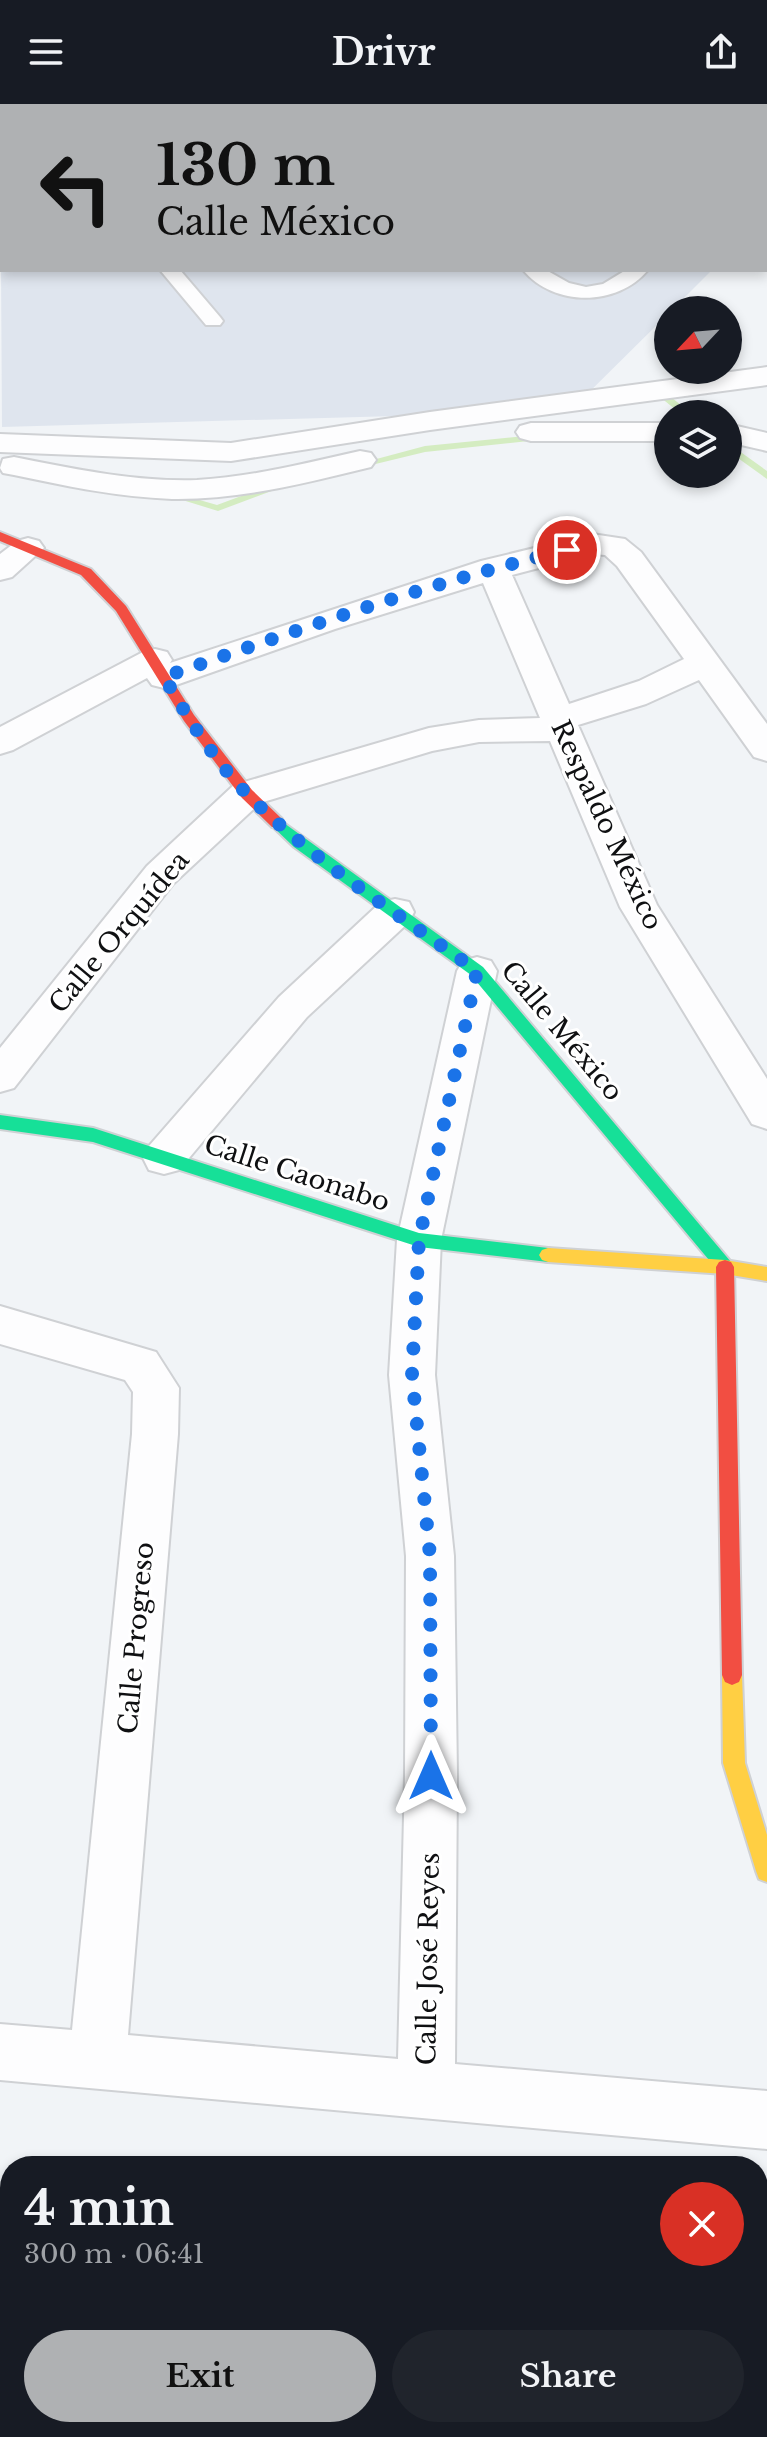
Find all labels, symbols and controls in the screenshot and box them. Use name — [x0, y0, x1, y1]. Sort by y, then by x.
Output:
icon: menu — [24, 30, 68, 74]
text: Drivr — [331, 30, 436, 75]
icon: share — [699, 30, 743, 74]
text: 130 m — [156, 131, 335, 200]
icon: left — [24, 136, 128, 240]
text: Calle México — [156, 200, 395, 245]
north arrow — [654, 296, 742, 384]
map controls — [654, 296, 742, 488]
button: layers — [654, 400, 742, 488]
pin — [533, 516, 601, 584]
icon: arrive — [545, 528, 589, 572]
street label: Respaldo México — [544, 715, 670, 935]
street label: Calle Orquídea — [42, 844, 196, 1019]
street label: Calle México — [494, 955, 630, 1107]
street label: Calle Caonabo — [200, 1128, 394, 1218]
street label: Calle Progreso — [112, 1541, 160, 1735]
position arrow — [389, 1734, 473, 1818]
street label: Calle José Reyes — [410, 1852, 446, 2066]
text: 4 min — [24, 2178, 174, 2238]
button: close — [660, 2182, 744, 2266]
text: 300 m · 06:41 — [24, 2238, 204, 2270]
button: Exit — [24, 2330, 376, 2422]
button: Share — [392, 2330, 744, 2422]

